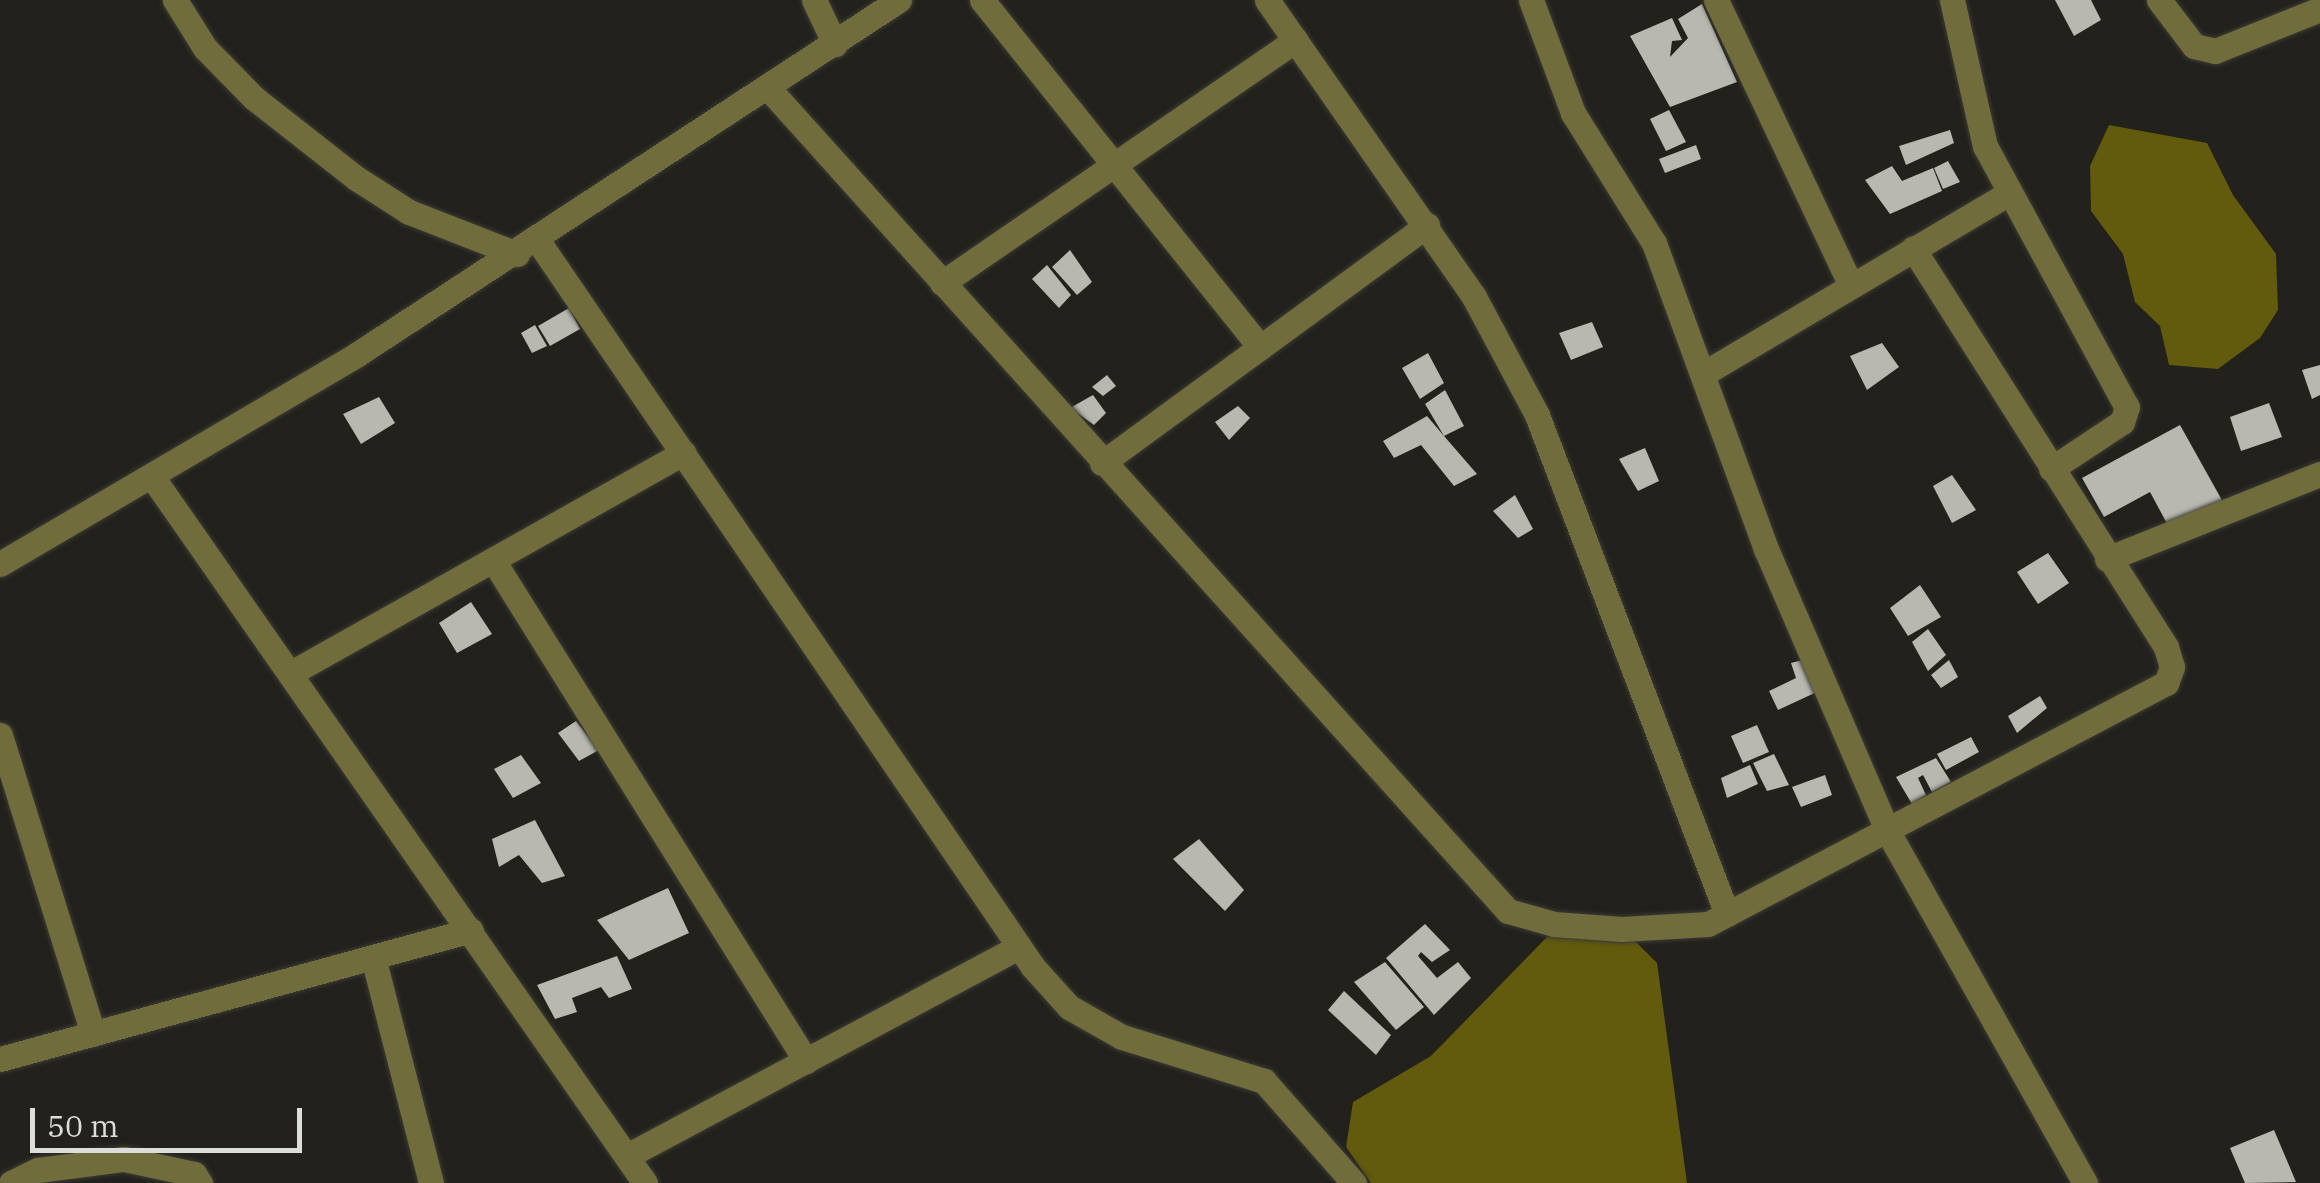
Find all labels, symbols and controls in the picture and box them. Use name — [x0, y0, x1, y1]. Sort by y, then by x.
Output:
scale bar — [35, 1088, 308, 1150]
text: 50 m — [47, 1106, 119, 1145]

